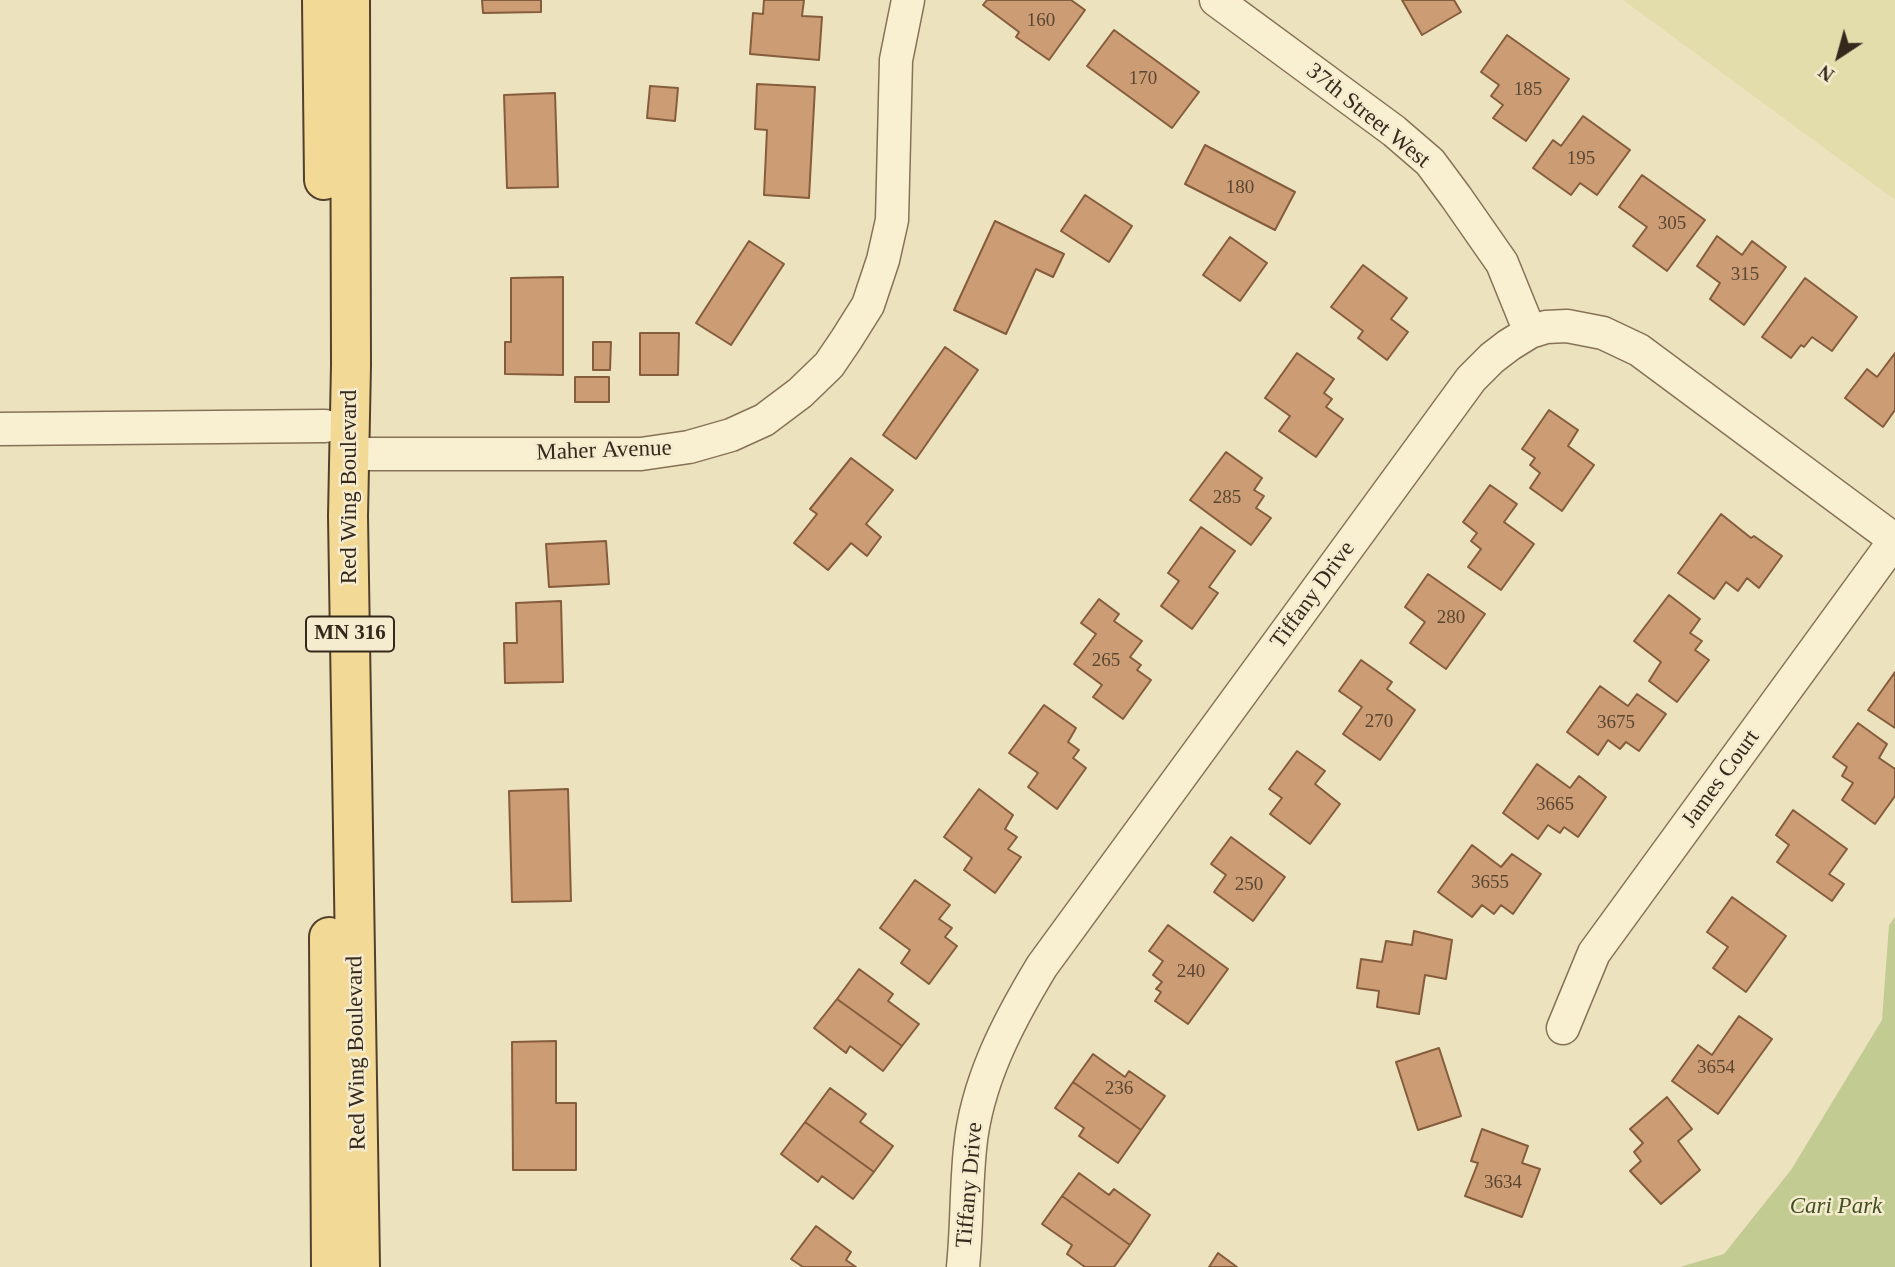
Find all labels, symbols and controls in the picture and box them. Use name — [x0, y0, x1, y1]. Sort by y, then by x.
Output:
house number: 160 — [1027, 10, 1055, 32]
north arrow — [1804, 21, 1874, 91]
street label: 37th Street West — [1300, 58, 1436, 174]
text: N — [1815, 61, 1838, 86]
house number: 170 — [1129, 68, 1157, 90]
house number: 185 — [1514, 79, 1542, 101]
house number: 195 — [1567, 148, 1595, 170]
house number: 180 — [1226, 177, 1254, 199]
house number: 305 — [1658, 213, 1686, 235]
house number: 315 — [1731, 264, 1759, 286]
street label: Red Wing Boulevard — [336, 390, 364, 584]
street label: Maher Avenue — [536, 435, 672, 467]
house number: 285 — [1213, 487, 1241, 509]
street label: Tiffany Drive — [1265, 536, 1361, 654]
house number: 280 — [1437, 607, 1465, 629]
road number: MN 316 — [306, 616, 394, 652]
house number: 265 — [1092, 650, 1120, 672]
house number: 270 — [1365, 711, 1393, 733]
house number: 3675 — [1597, 712, 1635, 734]
street label: James Court — [1676, 725, 1766, 833]
house number: 3665 — [1536, 794, 1574, 816]
house number: 3655 — [1471, 872, 1509, 894]
house number: 250 — [1235, 874, 1263, 896]
street label: Red Wing Boulevard — [342, 956, 372, 1150]
house number: 240 — [1177, 961, 1205, 983]
house number: 3654 — [1697, 1057, 1735, 1079]
house number: 236 — [1105, 1078, 1133, 1100]
street label: Tiffany Drive — [951, 1121, 989, 1249]
house number: 3634 — [1484, 1172, 1522, 1194]
park label: Cari Park — [1790, 1193, 1882, 1221]

